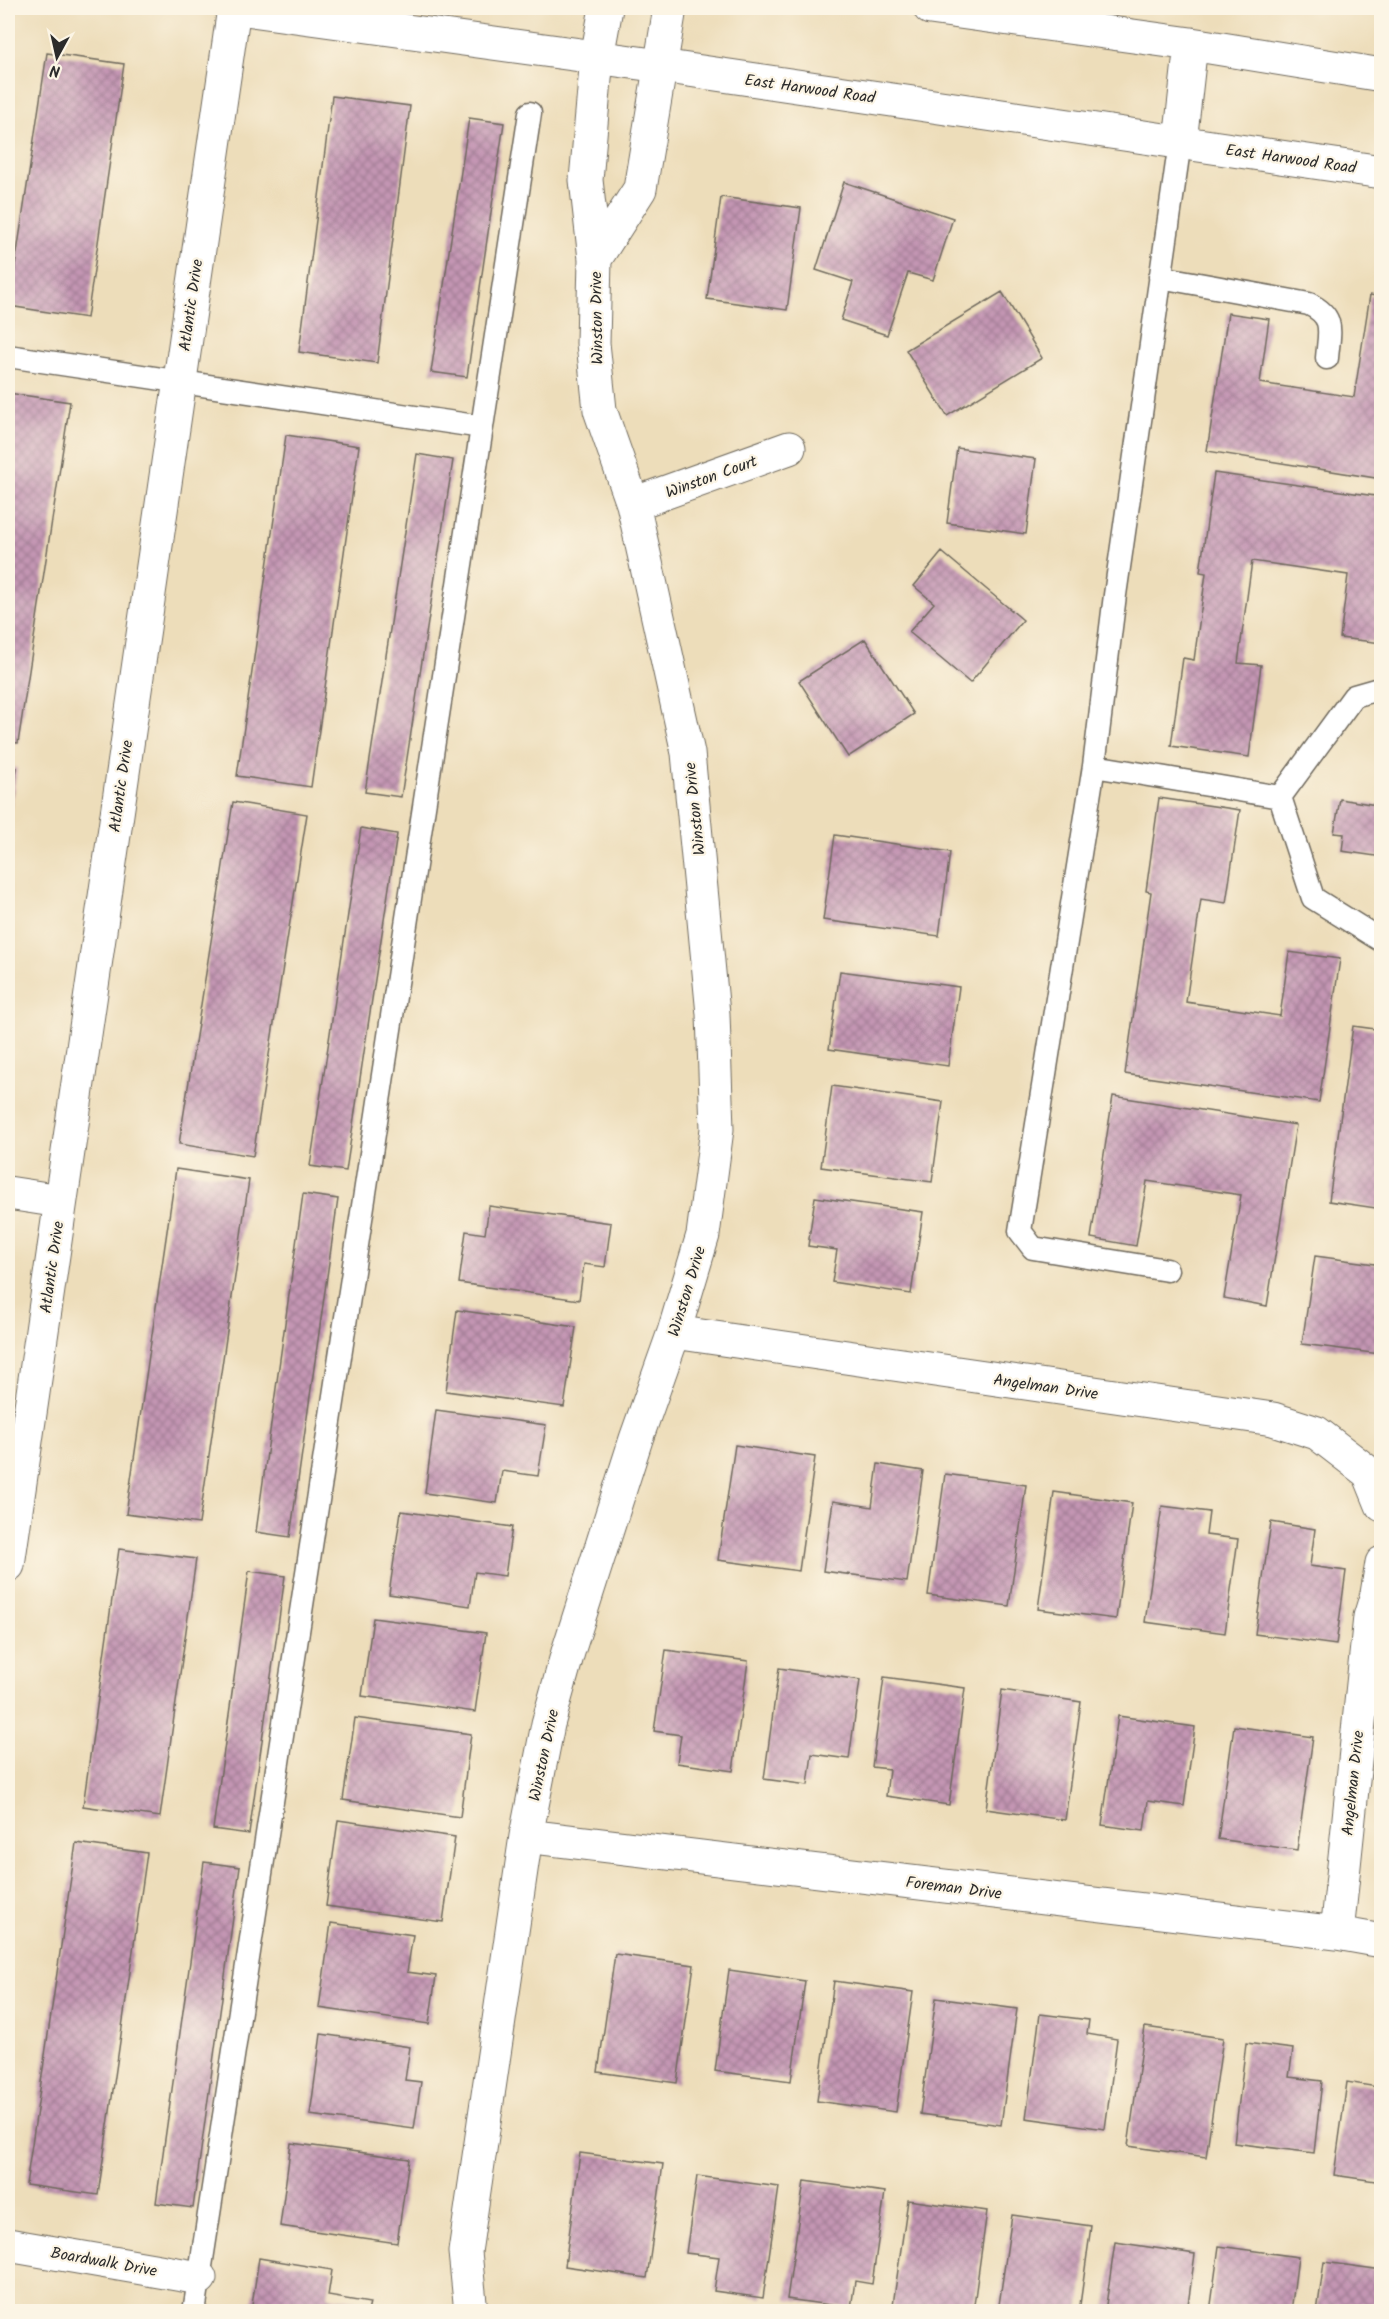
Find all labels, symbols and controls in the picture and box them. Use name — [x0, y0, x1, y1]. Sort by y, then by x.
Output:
north arrow — [27, 27, 87, 87]
text: N — [48, 57, 62, 83]
street label: East Harwood Road — [743, 68, 878, 111]
street label: East Harwood Road — [1224, 138, 1359, 181]
street label: Atlantic Drive — [173, 258, 210, 353]
street label: Winston Drive — [584, 271, 611, 365]
street label: Winston Court — [662, 449, 762, 506]
street label: Atlantic Drive — [103, 739, 140, 834]
street label: Winston Drive — [678, 761, 713, 857]
street label: Atlantic Drive — [34, 1220, 71, 1315]
street label: Winston Drive — [662, 1243, 713, 1340]
street label: Angelman Drive — [992, 1368, 1100, 1407]
street label: Winston Drive — [523, 1707, 566, 1804]
street label: Angelman Drive — [1336, 1729, 1371, 1837]
street label: Foreman Drive — [904, 1870, 1003, 1907]
street label: Boardwalk Drive — [49, 2241, 159, 2284]

